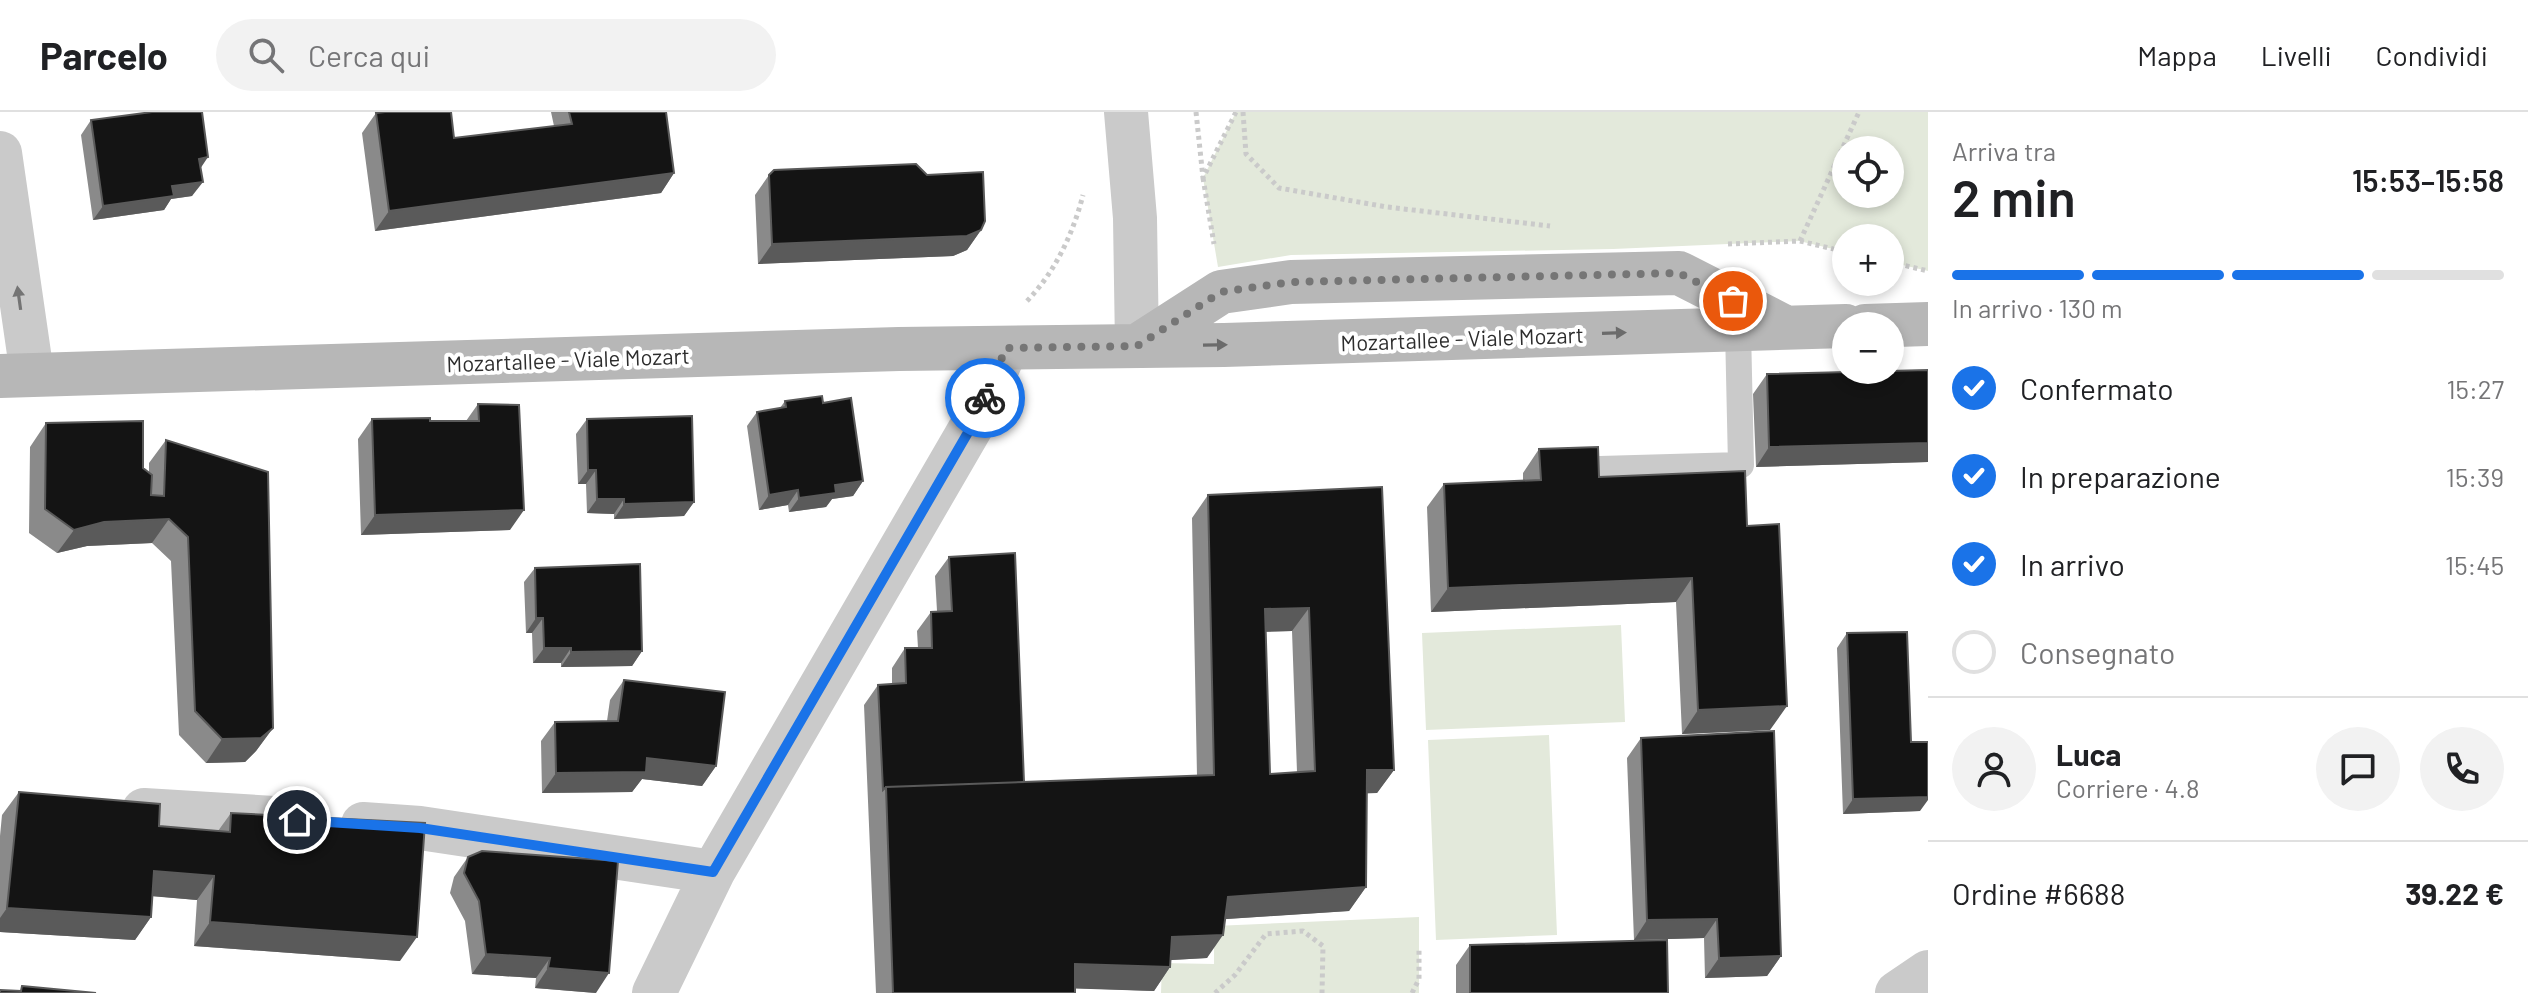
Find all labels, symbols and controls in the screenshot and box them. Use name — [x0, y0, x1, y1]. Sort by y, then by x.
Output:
search box — [216, 19, 776, 91]
text: Parcelo — [40, 32, 168, 78]
icon: search — [244, 33, 288, 77]
text: Cerca qui — [308, 37, 430, 73]
text: Mappa — [2137, 38, 2217, 72]
text: Livelli — [2261, 38, 2332, 72]
text: Condividi — [2376, 38, 2488, 72]
text: Arriva tra — [1952, 135, 2056, 166]
map controls — [1832, 136, 1904, 384]
button: locate — [1832, 136, 1904, 208]
text: 15:53–15:58 — [2352, 162, 2504, 198]
text: 2 min — [1952, 165, 2076, 227]
button: + — [1832, 224, 1904, 296]
pin — [1699, 267, 1767, 335]
icon: bag — [1711, 279, 1755, 323]
one-way arrow — [13, 285, 26, 310]
text: In arrivo · 130 m — [1952, 292, 2123, 323]
button: − — [1832, 312, 1904, 384]
street label: Mozartallee - Viale Mozart — [1340, 321, 1584, 355]
one-way arrow — [1602, 327, 1627, 339]
one-way arrow — [1203, 339, 1228, 351]
street label: Mozartallee - Viale Mozart — [446, 342, 690, 376]
courier — [945, 358, 1025, 438]
icon: check — [1952, 366, 1996, 410]
text: Confermato — [2020, 370, 2174, 406]
text: 15:27 — [2446, 373, 2504, 404]
icon: bike — [963, 376, 1007, 420]
icon: check — [1952, 454, 1996, 498]
text: In preparazione — [2020, 458, 2221, 494]
text: 15:39 — [2446, 461, 2504, 492]
icon: check — [1952, 542, 1996, 586]
text: In arrivo — [2020, 546, 2125, 582]
text: 15:45 — [2445, 549, 2504, 580]
text: Consegnato — [2020, 634, 2175, 670]
button: person — [1952, 727, 2036, 811]
button: chat — [2316, 727, 2400, 811]
button: phone — [2420, 727, 2504, 811]
text: Luca — [2056, 736, 2121, 772]
text: Corriere · 4.8 — [2056, 772, 2200, 803]
pin — [263, 786, 331, 854]
icon: home — [275, 798, 319, 842]
text: Ordine #6688 — [1952, 875, 2125, 911]
text: 39.22 € — [2405, 875, 2504, 911]

